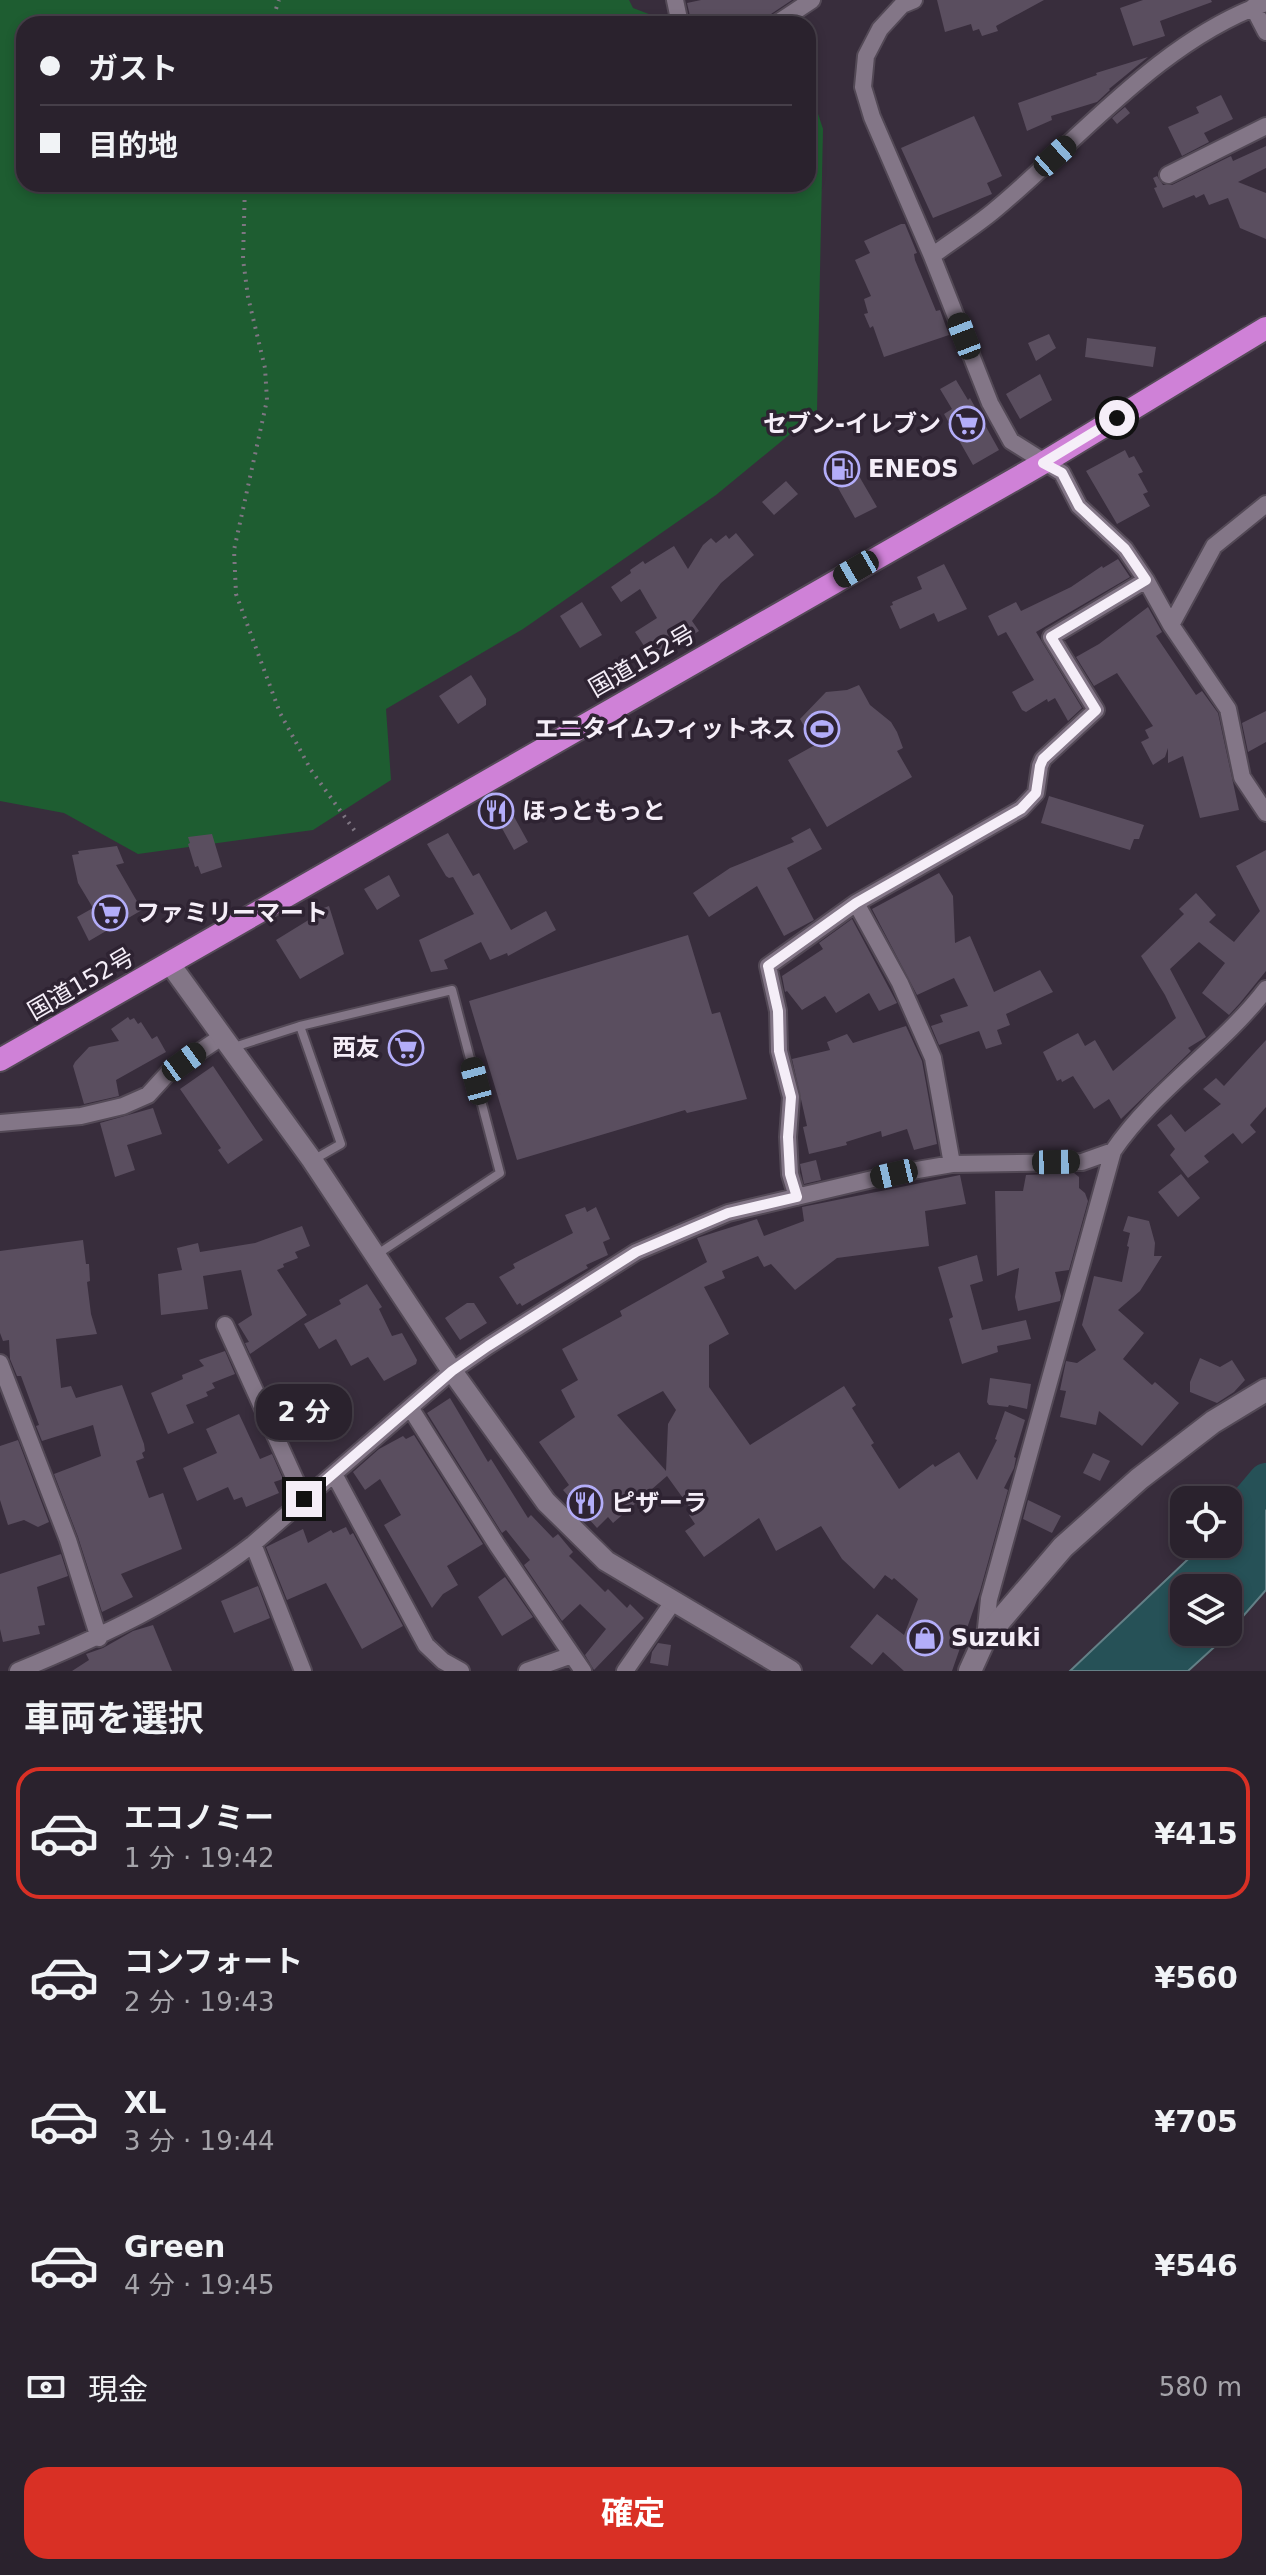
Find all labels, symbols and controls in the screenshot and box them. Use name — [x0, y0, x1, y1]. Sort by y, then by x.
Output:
text: ガスト — [88, 51, 178, 86]
text: 目的地 — [88, 128, 178, 163]
car — [1029, 131, 1081, 181]
car — [944, 309, 984, 363]
route start — [1099, 400, 1135, 436]
supermarket icon: セブン-イレブン — [948, 405, 986, 443]
place label: セブン-イレブン — [763, 410, 941, 438]
fuel station icon: ENEOS — [823, 450, 861, 488]
place label: ENEOS — [868, 455, 959, 483]
car — [829, 547, 883, 591]
street label: 国道152号 — [584, 619, 700, 703]
sports icon: エニタイムフィットネス — [803, 710, 841, 748]
place label: エニタイムフィットネス — [534, 715, 796, 743]
restaurant icon: ほっともっと — [477, 792, 515, 830]
place label: ほっともっと — [522, 797, 666, 825]
supermarket icon: ファミリーマート — [91, 894, 129, 932]
place label: ファミリーマート — [136, 899, 328, 927]
street label: 国道152号 — [23, 942, 139, 1026]
supermarket icon: 西友 — [387, 1029, 425, 1067]
place label: 西友 — [332, 1034, 380, 1062]
car — [158, 1038, 210, 1086]
car — [458, 1055, 494, 1107]
car — [1032, 1150, 1080, 1174]
car — [868, 1157, 920, 1191]
callout: 2 分 — [256, 1383, 352, 1439]
text: 2 分 — [277, 1397, 331, 1427]
route end — [286, 1481, 322, 1517]
restaurant icon: ピザーラ — [566, 1484, 604, 1522]
map controls — [1170, 1486, 1242, 1646]
button: locate — [1170, 1486, 1242, 1558]
place label: ピザーラ — [611, 1489, 707, 1517]
button: layers — [1170, 1574, 1242, 1646]
shop icon: Suzuki — [906, 1619, 944, 1657]
place label: Suzuki — [951, 1624, 1041, 1652]
text: 車両を選択 — [24, 1698, 204, 1739]
icon: car — [28, 1797, 100, 1869]
text: エコノミー — [124, 1800, 274, 1835]
text: ¥415 — [1155, 1816, 1238, 1851]
text: 1 分 · 19:42 — [124, 1843, 275, 1873]
icon: car — [28, 1941, 100, 2013]
text: コンフォート — [124, 1944, 303, 1979]
text: ¥560 — [1155, 1960, 1238, 1995]
text: 2 分 · 19:43 — [124, 1987, 275, 2017]
icon: car — [28, 2085, 100, 2157]
text: XL — [124, 2085, 166, 2120]
text: ¥705 — [1155, 2104, 1238, 2139]
text: 3 分 · 19:44 — [124, 2126, 275, 2156]
icon: car — [28, 2229, 100, 2301]
text: Green — [124, 2229, 225, 2264]
text: ¥546 — [1155, 2248, 1238, 2283]
text: 4 分 · 19:45 — [124, 2270, 275, 2300]
icon: cash — [24, 2365, 68, 2409]
text: 現金 — [88, 2372, 148, 2407]
text: 580 m — [1159, 2372, 1242, 2402]
button: 確定 — [24, 2467, 1242, 2559]

